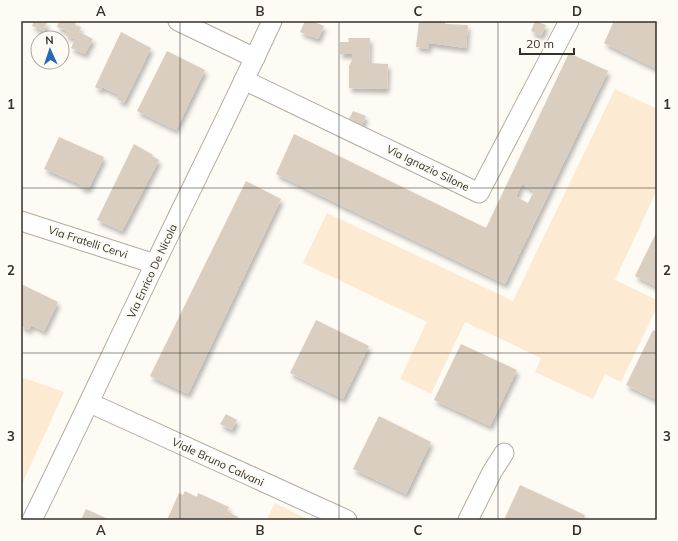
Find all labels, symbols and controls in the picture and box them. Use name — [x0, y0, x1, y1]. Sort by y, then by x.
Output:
text: A — [96, 3, 106, 19]
text: B — [256, 3, 265, 19]
text: C — [414, 3, 423, 19]
text: D — [572, 3, 582, 19]
north arrow — [30, 30, 70, 70]
scale bar — [520, 30, 574, 56]
text: N — [45, 33, 54, 47]
text: 20 m — [526, 36, 554, 51]
text: 1 — [7, 96, 15, 112]
text: 1 — [663, 96, 671, 112]
street label: Via Ignazio Silone — [384, 142, 472, 194]
street label: Via Enrico De Nicola — [124, 222, 180, 320]
street label: Via Fratelli Cervi — [46, 223, 130, 261]
text: 2 — [7, 262, 15, 278]
text: 2 — [663, 262, 671, 278]
text: 3 — [7, 428, 15, 444]
text: 3 — [663, 428, 671, 444]
street label: Viale Bruno Calvani — [170, 435, 266, 489]
text: A — [96, 522, 106, 538]
text: B — [256, 522, 265, 538]
text: C — [414, 522, 423, 538]
text: D — [572, 522, 582, 538]

